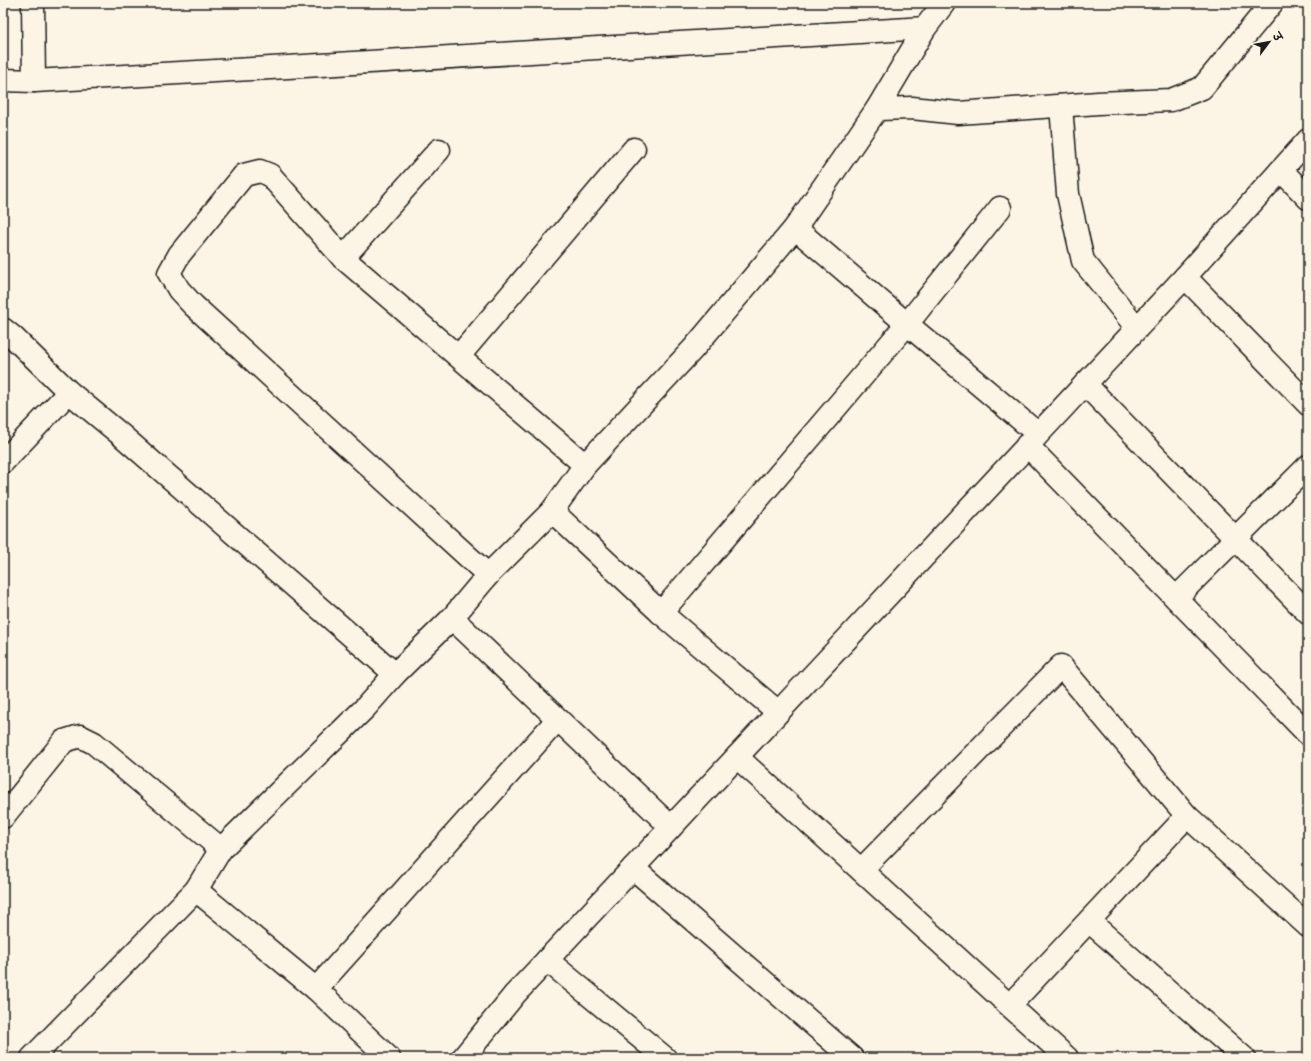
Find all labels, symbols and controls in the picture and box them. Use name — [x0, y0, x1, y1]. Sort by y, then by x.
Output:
north arrow — [1249, 22, 1289, 62]
text: उ — [1268, 29, 1286, 45]

